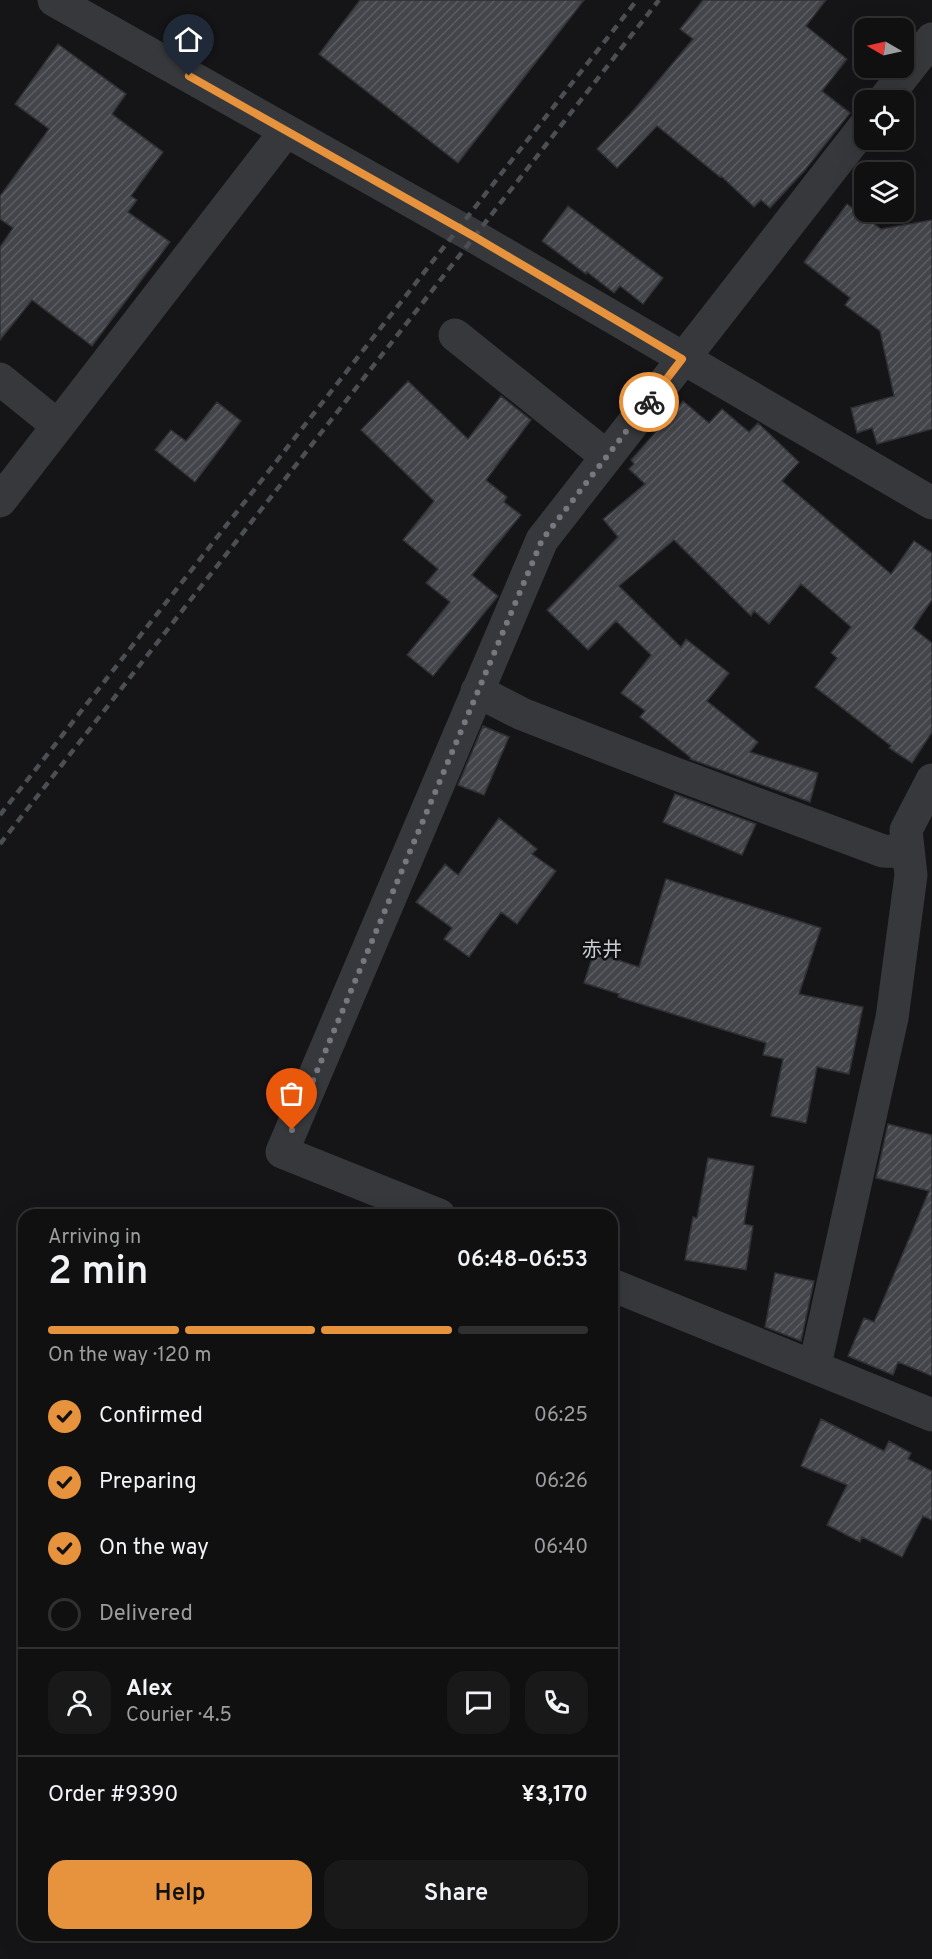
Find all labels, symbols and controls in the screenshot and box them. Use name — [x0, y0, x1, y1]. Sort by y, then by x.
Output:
pin — [163, 14, 214, 76]
north arrow — [854, 18, 914, 78]
map controls — [854, 18, 914, 222]
icon: home — [172, 23, 205, 56]
button: locate — [854, 90, 914, 150]
button: layers — [854, 162, 914, 222]
courier — [619, 372, 679, 432]
icon: bike — [633, 386, 666, 419]
district label: 赤井 — [582, 938, 622, 964]
pin — [266, 1068, 317, 1130]
icon: bag — [275, 1077, 308, 1110]
text: Arriving in — [48, 1225, 141, 1251]
text: 06:48–06:53 — [457, 1247, 588, 1274]
text: 2 min — [48, 1249, 149, 1298]
text: On the way · 120 m — [48, 1343, 212, 1369]
icon: check — [48, 1400, 81, 1433]
text: Confirmed — [99, 1403, 203, 1430]
text: 06:25 — [534, 1403, 588, 1429]
icon: check — [48, 1466, 81, 1499]
text: Preparing — [99, 1469, 197, 1496]
text: 06:26 — [535, 1469, 588, 1495]
icon: check — [48, 1532, 81, 1565]
text: On the way — [99, 1535, 209, 1562]
text: 06:40 — [533, 1535, 588, 1561]
text: Delivered — [99, 1601, 193, 1628]
button: person — [48, 1671, 111, 1734]
button: chat — [447, 1671, 510, 1734]
button: phone — [525, 1671, 588, 1734]
text: Alex — [126, 1676, 173, 1703]
text: Courier · 4.5 — [126, 1703, 232, 1729]
text: Order #9390 — [48, 1782, 178, 1809]
text: ¥3,170 — [521, 1782, 588, 1809]
button: Help — [48, 1860, 312, 1929]
button: Share — [324, 1860, 588, 1929]

